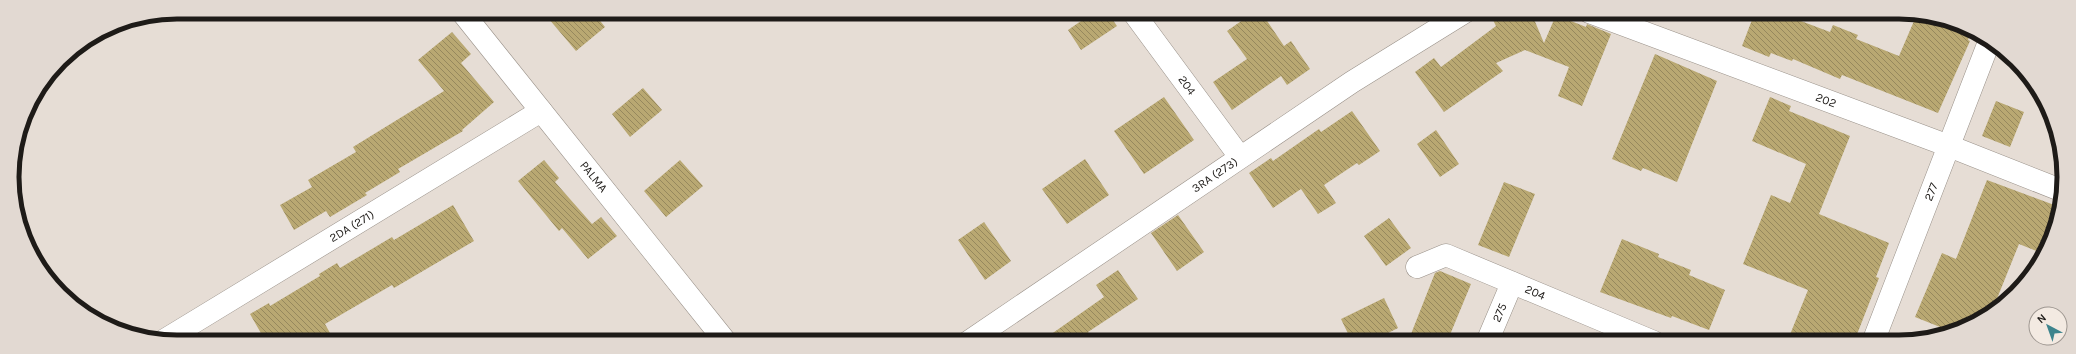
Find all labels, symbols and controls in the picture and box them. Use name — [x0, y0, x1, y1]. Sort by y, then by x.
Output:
street label: 204 — [1175, 73, 1199, 98]
street label: 202 — [1814, 90, 1838, 111]
street label: 3RA (273) — [1189, 154, 1240, 195]
street label: PALMA — [577, 158, 611, 195]
street label: 277 — [1921, 180, 1941, 203]
street label: 2DA (271) — [327, 207, 377, 245]
street label: 204 — [1523, 282, 1548, 303]
street label: 275 — [1489, 301, 1510, 324]
north arrow — [2028, 306, 2068, 346]
text: N — [2035, 311, 2049, 326]

